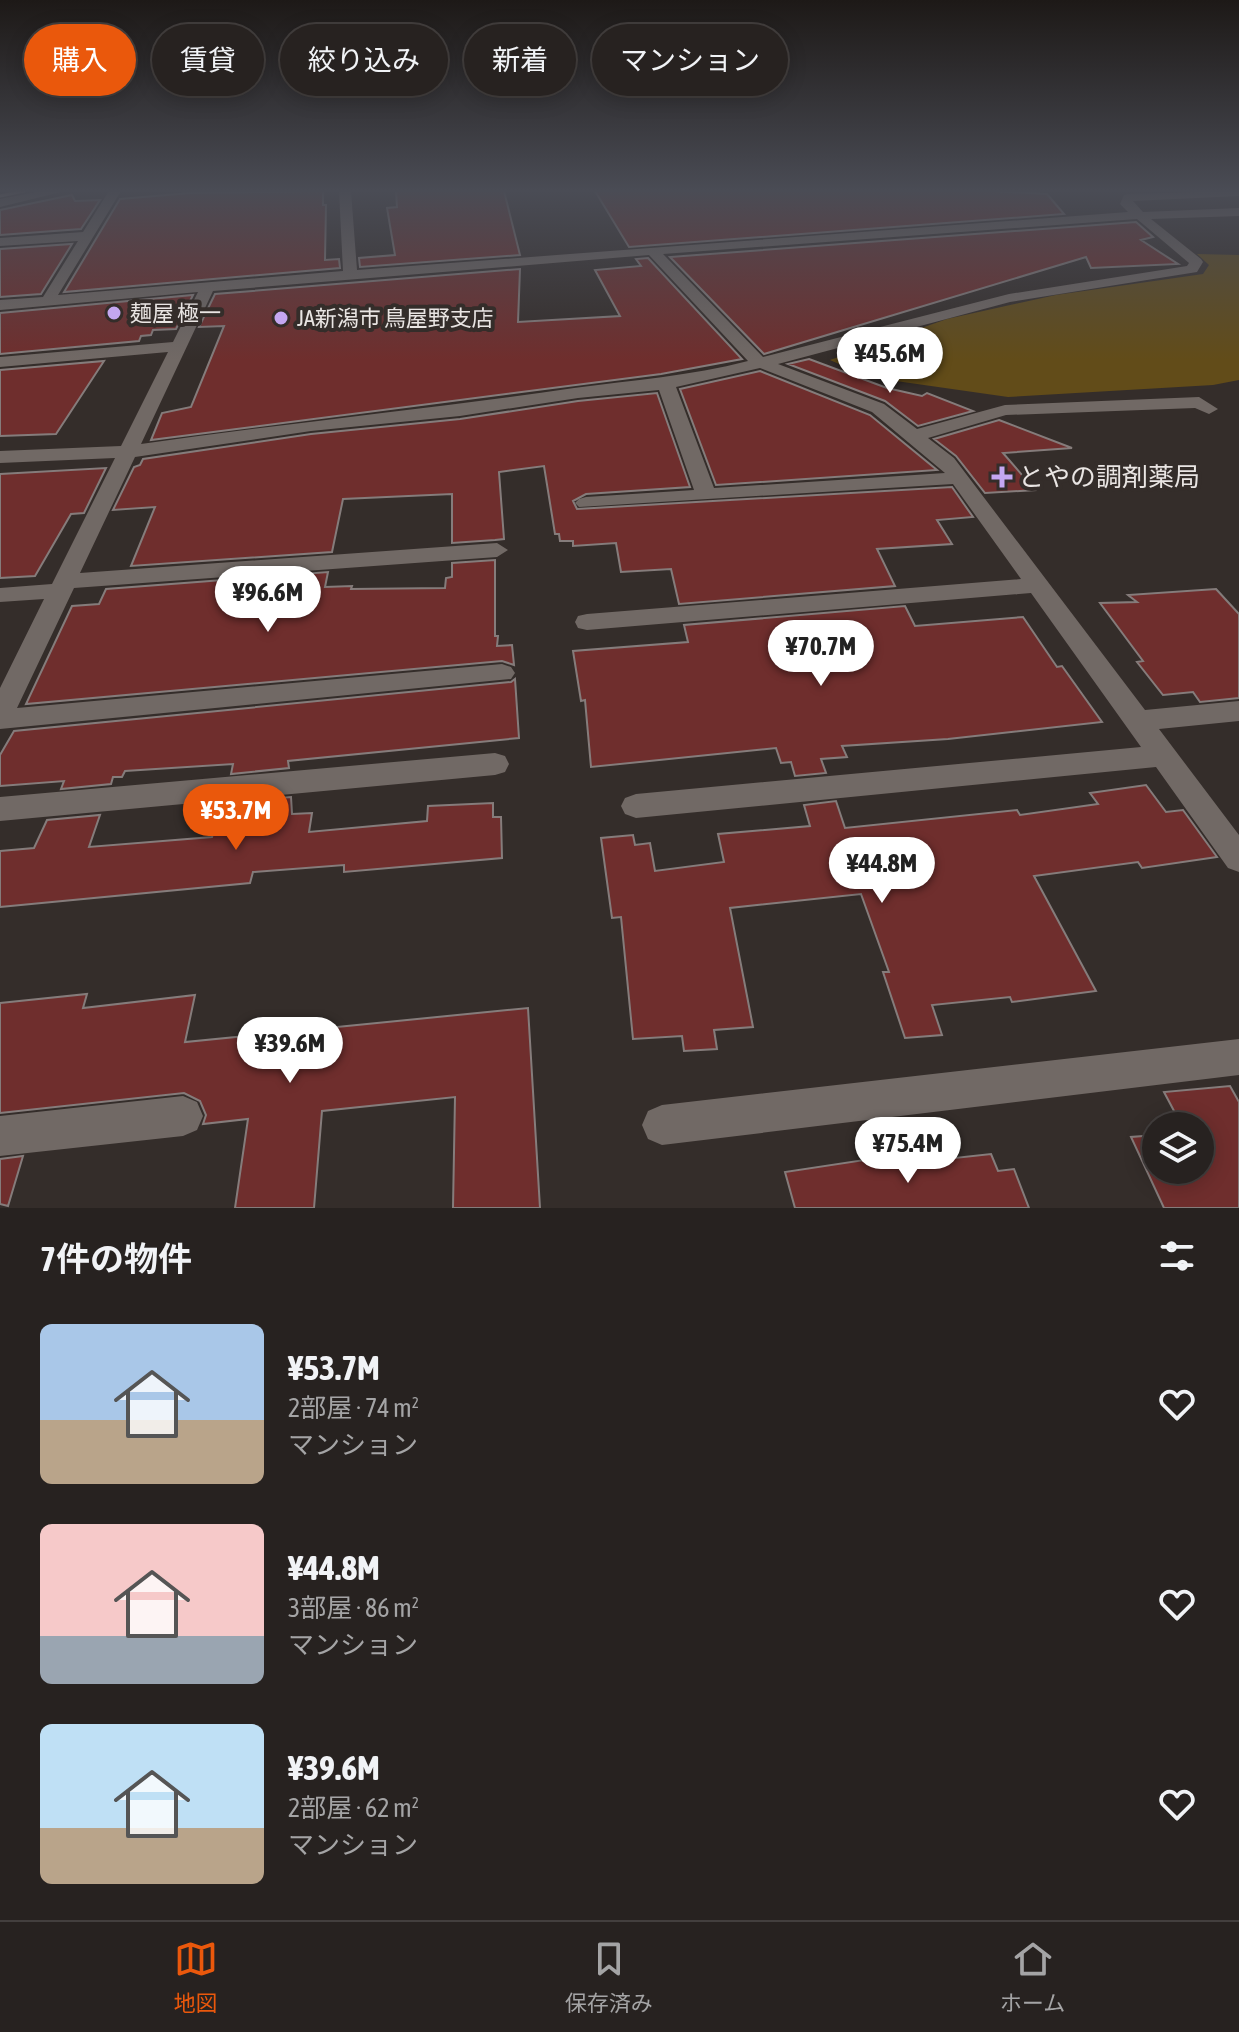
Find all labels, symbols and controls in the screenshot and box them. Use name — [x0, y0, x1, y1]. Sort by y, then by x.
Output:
chip: 購入 — [24, 24, 136, 96]
chip: 賃貸 — [152, 24, 264, 96]
chip: 絞り込み — [280, 24, 448, 96]
chip: 新着 — [464, 24, 576, 96]
chip: マンション — [592, 24, 788, 96]
place label: 麺屋 極一 — [130, 300, 221, 326]
marker: 麺屋 極一 — [105, 304, 123, 322]
place label: JA新潟市 鳥屋野支店 — [297, 305, 494, 331]
marker: JA新潟市 鳥屋野支店 — [272, 309, 290, 327]
pin: ¥45.6M — [825, 327, 955, 395]
text: ¥45.6M — [855, 338, 925, 368]
place label: とやの調剤薬局 — [1018, 462, 1200, 492]
marker: とやの調剤薬局 — [993, 468, 1011, 486]
pin: ¥96.6M — [203, 566, 333, 634]
text: ¥96.6M — [233, 577, 303, 607]
pin: ¥70.7M — [756, 620, 886, 688]
text: ¥70.7M — [786, 631, 856, 661]
pin: ¥53.7M — [171, 784, 301, 852]
text: ¥53.7M — [201, 795, 271, 825]
pin: ¥44.8M — [817, 837, 947, 905]
text: ¥44.8M — [847, 848, 917, 878]
pin: ¥39.6M — [225, 1017, 355, 1085]
text: ¥39.6M — [255, 1028, 325, 1058]
map controls — [1142, 1112, 1214, 1184]
button: layers — [1142, 1112, 1214, 1184]
pin: ¥75.4M — [843, 1117, 973, 1185]
text: ¥75.4M — [873, 1128, 943, 1158]
icon: filters — [1155, 1234, 1199, 1278]
text: 7件の物件 — [40, 1239, 192, 1278]
text: ¥53.7M — [288, 1348, 380, 1387]
icon: home — [104, 1356, 200, 1452]
icon: heart — [1155, 1382, 1199, 1426]
text: 2部屋 · 74 m² — [288, 1393, 419, 1423]
text: マンション — [288, 1430, 418, 1460]
text: ¥44.8M — [288, 1548, 380, 1587]
icon: home — [104, 1556, 200, 1652]
icon: heart — [1155, 1582, 1199, 1626]
text: 3部屋 · 86 m² — [288, 1593, 419, 1623]
text: マンション — [288, 1630, 418, 1660]
text: ¥39.6M — [288, 1748, 380, 1787]
icon: home — [104, 1756, 200, 1852]
icon: heart — [1155, 1782, 1199, 1826]
text: 2部屋 · 62 m² — [288, 1793, 419, 1823]
text: マンション — [288, 1830, 418, 1860]
tab: 地図 — [174, 1937, 218, 2017]
tab: 保存済み — [565, 1937, 653, 2017]
tab: ホーム — [1000, 1937, 1065, 2017]

